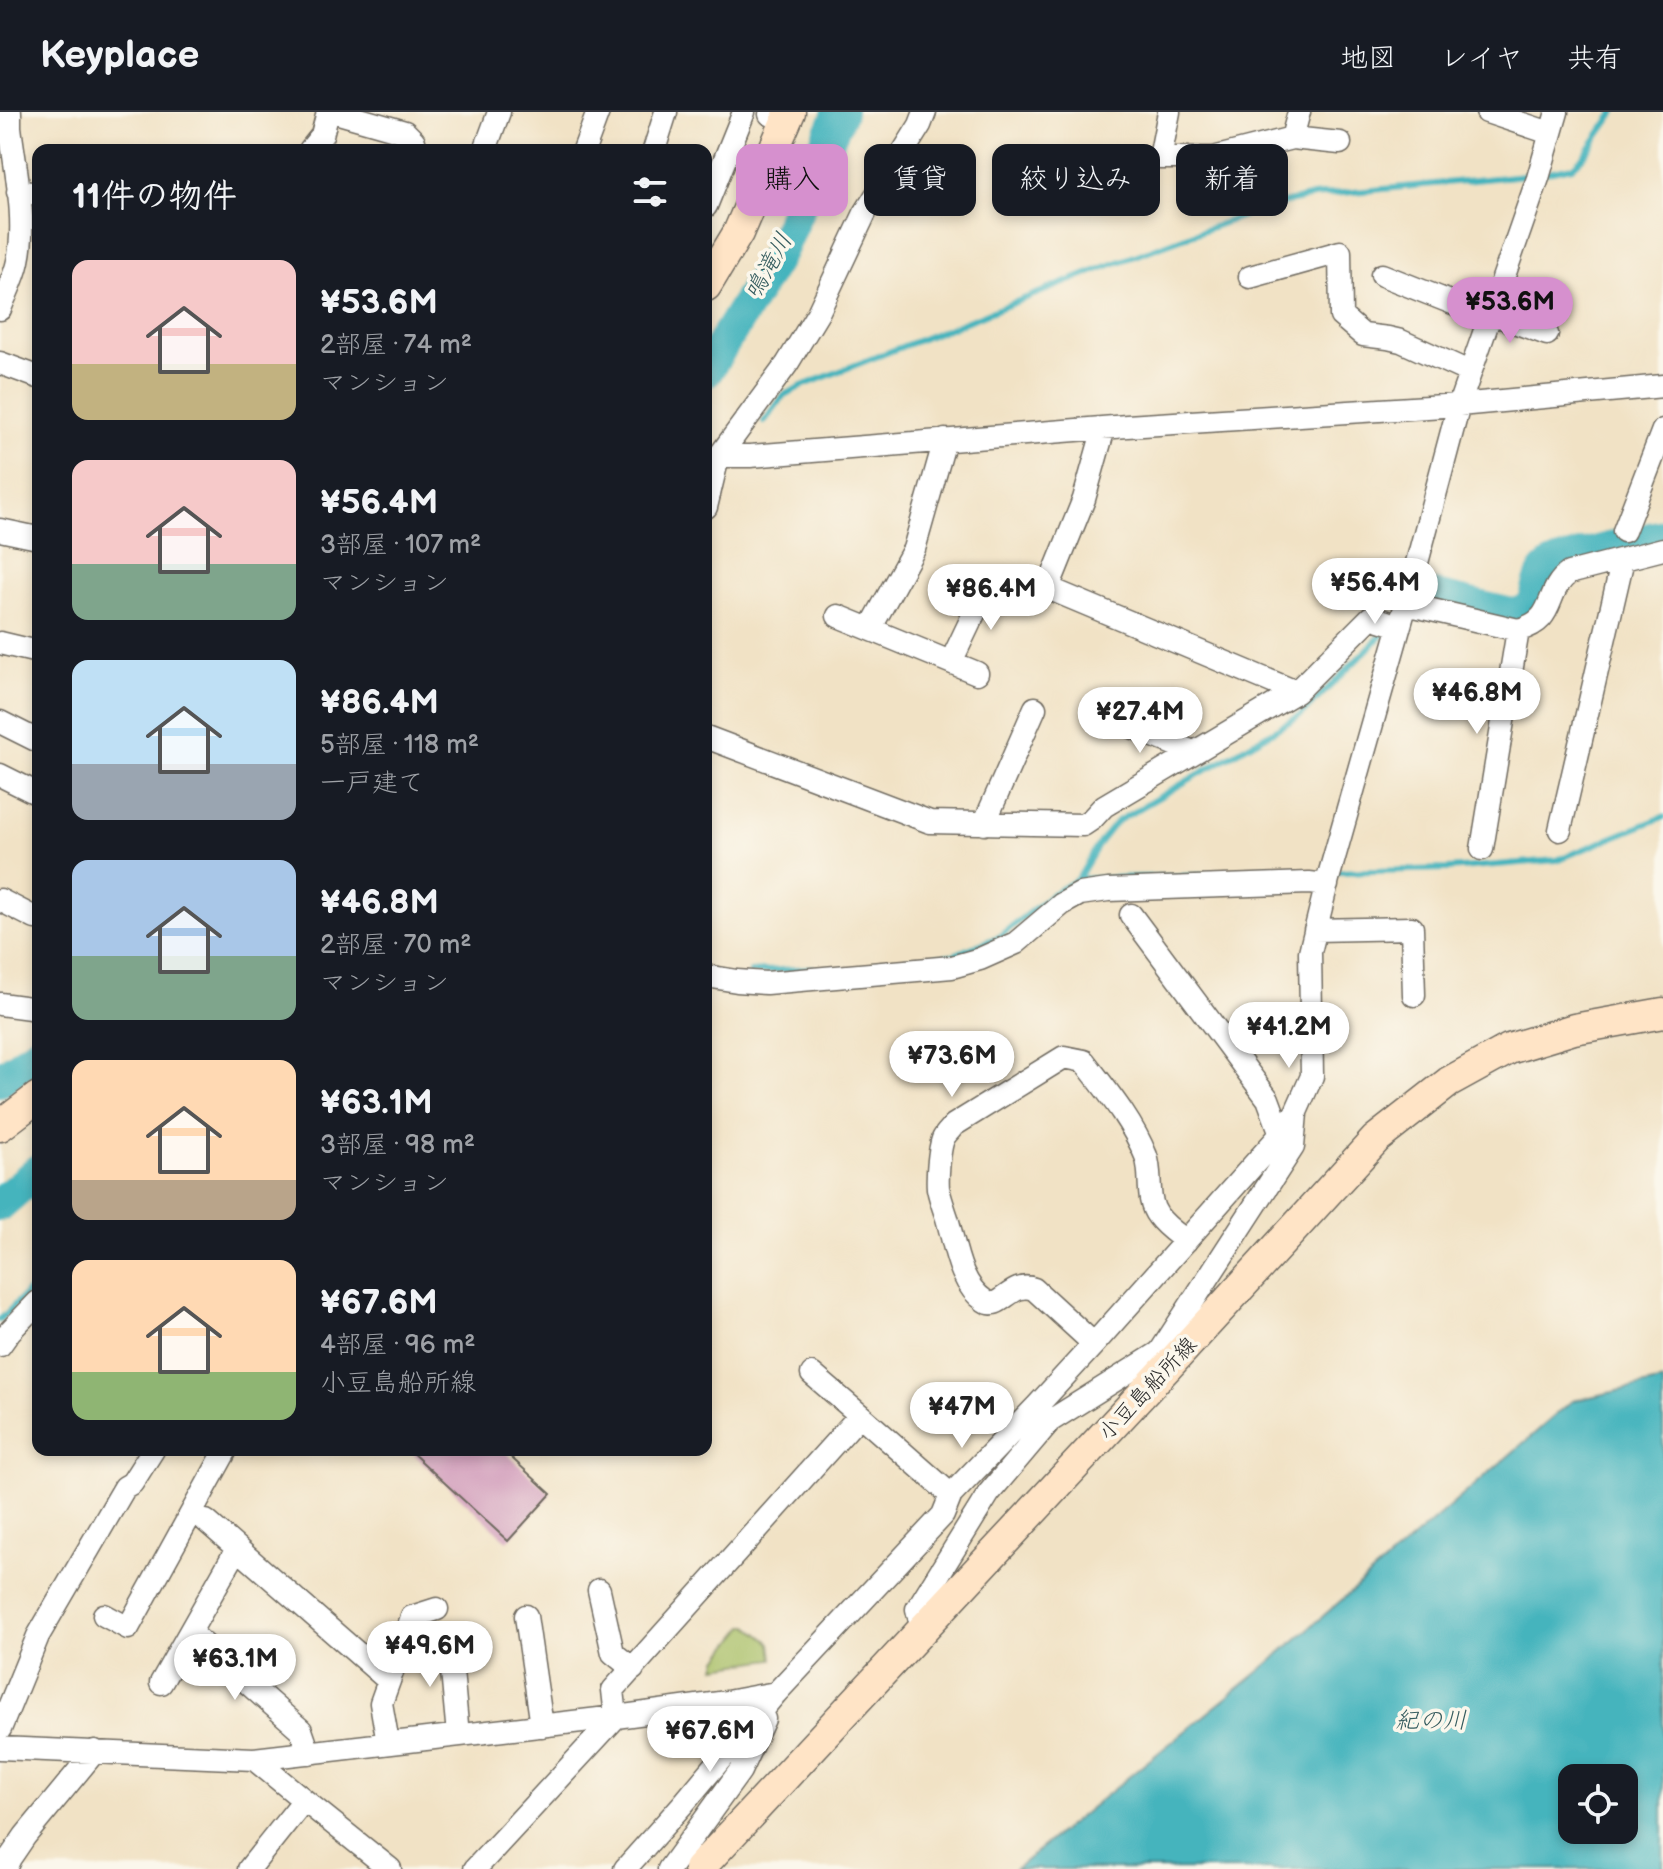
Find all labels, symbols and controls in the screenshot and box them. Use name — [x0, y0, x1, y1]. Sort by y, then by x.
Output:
text: Keyplace — [40, 33, 199, 78]
text: 地図 — [1340, 42, 1396, 75]
text: レイヤ — [1440, 42, 1523, 75]
text: 共有 — [1567, 42, 1623, 75]
chip: 購入 — [736, 144, 848, 216]
chip: 賃貸 — [864, 144, 976, 216]
chip: 絞り込み — [992, 144, 1160, 216]
chip: 新着 — [1176, 144, 1288, 216]
icon: filters — [628, 170, 672, 214]
text: 11件の物件 — [72, 176, 237, 217]
water label: 鳴滝川 — [738, 228, 799, 305]
pin: ¥53.6M — [1445, 277, 1575, 345]
text: ¥53.6M — [320, 282, 438, 323]
text: ¥53.6M — [1465, 287, 1555, 318]
icon: home — [136, 292, 232, 388]
text: 2部屋 · 74 m² — [320, 330, 472, 361]
text: マンション — [320, 368, 449, 399]
text: ¥56.4M — [320, 482, 438, 523]
icon: home — [136, 492, 232, 588]
text: 3部屋 · 107 m² — [320, 530, 481, 561]
pin: ¥56.4M — [1310, 558, 1440, 626]
pin: ¥86.4M — [926, 564, 1056, 632]
text: マンション — [320, 568, 449, 599]
text: ¥56.4M — [1330, 568, 1420, 599]
text: ¥86.4M — [946, 574, 1036, 605]
pin: ¥46.8M — [1412, 668, 1542, 736]
text: ¥46.8M — [1432, 678, 1522, 709]
text: ¥86.4M — [320, 682, 439, 723]
pin: ¥27.4M — [1075, 687, 1205, 755]
icon: home — [136, 692, 232, 788]
text: ¥27.4M — [1096, 697, 1184, 728]
text: 5部屋 · 118 m² — [320, 730, 479, 761]
text: 一戸建て — [320, 768, 424, 799]
text: ¥46.8M — [320, 882, 439, 923]
icon: home — [136, 892, 232, 988]
text: 2部屋 · 70 m² — [320, 930, 471, 961]
text: マンション — [320, 968, 449, 999]
pin: ¥41.2M — [1224, 1002, 1354, 1070]
text: ¥41.2M — [1246, 1012, 1332, 1043]
pin: ¥73.6M — [887, 1031, 1017, 1099]
text: ¥73.6M — [907, 1041, 997, 1072]
text: ¥63.1M — [320, 1082, 432, 1123]
icon: home — [136, 1092, 232, 1188]
text: 3部屋 · 98 m² — [320, 1130, 475, 1161]
text: マンション — [320, 1168, 449, 1199]
text: ¥67.6M — [320, 1282, 438, 1323]
icon: home — [136, 1292, 232, 1388]
text: 4部屋 · 96 m² — [320, 1330, 475, 1361]
street label: 小豆島船所線 — [1093, 1332, 1203, 1447]
text: 小豆島船所線 — [320, 1368, 476, 1399]
pin: ¥47M — [915, 1382, 1009, 1450]
text: ¥47M — [928, 1392, 996, 1423]
pin: ¥49.6M — [365, 1621, 495, 1689]
text: ¥49.6M — [385, 1631, 475, 1662]
pin: ¥63.1M — [170, 1634, 300, 1702]
text: ¥63.1M — [192, 1644, 278, 1675]
pin: ¥67.6M — [645, 1706, 775, 1774]
water label: 紀の川 — [1395, 1706, 1467, 1735]
text: ¥67.6M — [665, 1716, 755, 1747]
map controls — [1558, 1764, 1638, 1844]
button: locate — [1558, 1764, 1638, 1844]

